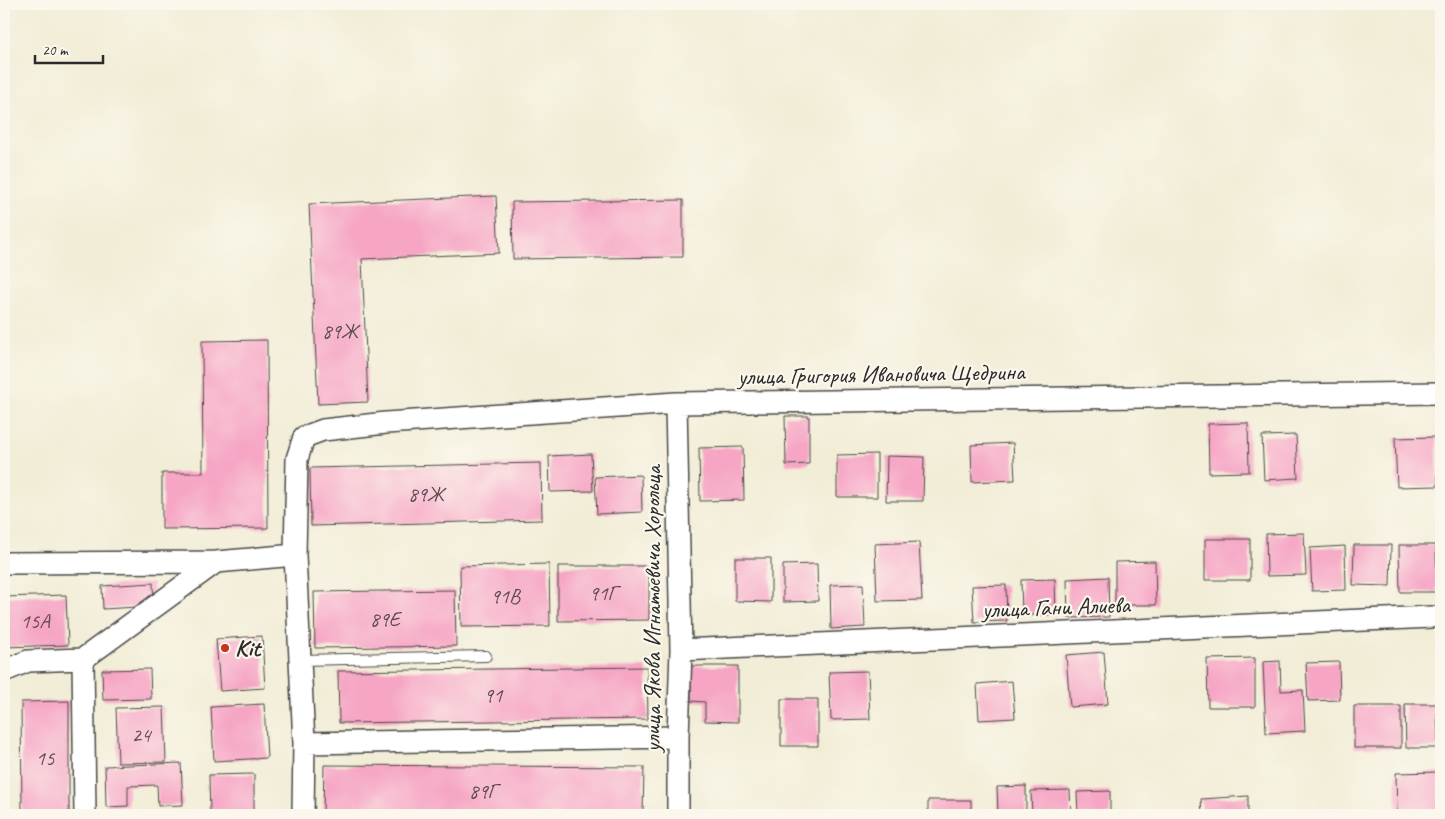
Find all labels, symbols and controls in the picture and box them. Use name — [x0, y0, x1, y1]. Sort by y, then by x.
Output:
scale bar — [35, 32, 102, 64]
text: 20 m — [42, 41, 69, 60]
house number: 89Ж — [322, 318, 361, 344]
street label: улица Григория Ивановича Щедрина — [735, 356, 1026, 392]
street label: улица Якова Игнатьевича Хорольца — [637, 464, 667, 754]
house number: 89Ж — [408, 481, 447, 507]
house number: 91Г — [589, 580, 622, 606]
house number: 91В — [490, 583, 522, 609]
street label: улица Гани Алиева — [980, 589, 1132, 625]
house number: 89Е — [370, 606, 403, 632]
house number: 15А — [20, 608, 51, 634]
place label: Kit — [235, 633, 263, 663]
marker: Kit — [219, 642, 231, 654]
house number: 91 — [484, 682, 504, 708]
house number: 24 — [132, 722, 153, 748]
house number: 15 — [36, 745, 56, 771]
house number: 89Г — [469, 778, 502, 804]

